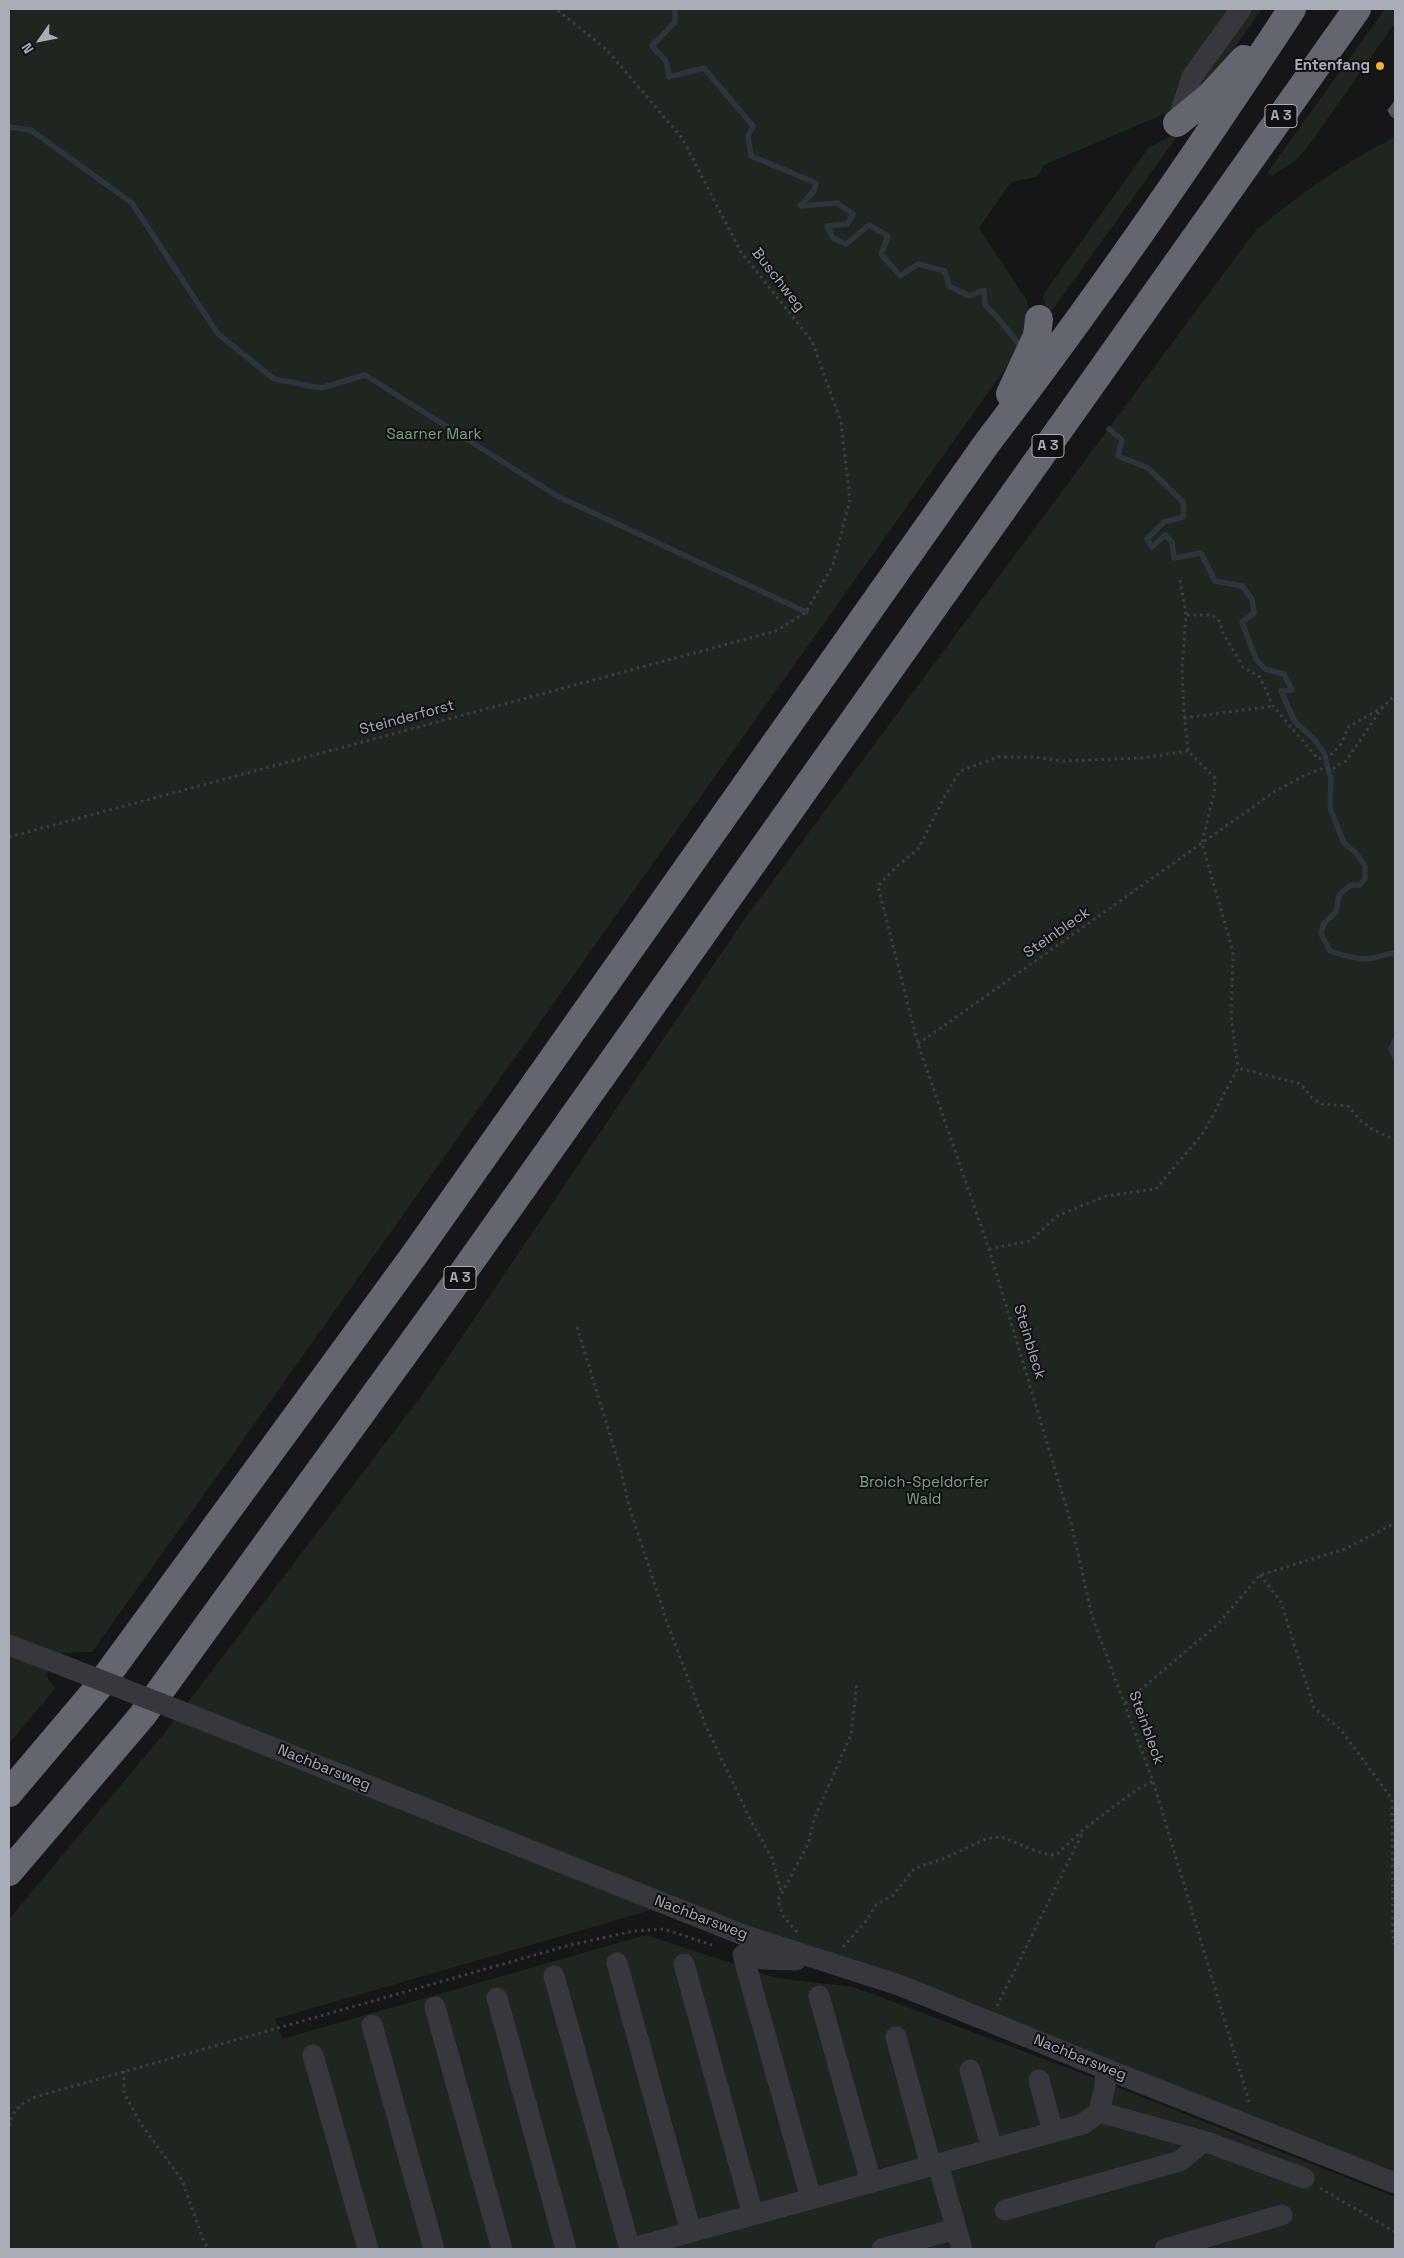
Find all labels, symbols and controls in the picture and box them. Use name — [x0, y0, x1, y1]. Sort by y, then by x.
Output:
north arrow — [15, 15, 65, 65]
text: N — [17, 39, 38, 57]
place label: Entenfang — [1295, 57, 1370, 75]
marker: Entenfang — [1374, 60, 1386, 72]
road number: A 3 — [1265, 104, 1297, 128]
street label: Buschweg — [748, 245, 808, 315]
park label: Saarner Mark — [386, 426, 482, 444]
road number: A 3 — [1032, 434, 1064, 458]
street label: Steinderforst — [358, 697, 456, 739]
street label: Steinbleck — [1020, 904, 1094, 962]
road number: A 3 — [444, 1266, 476, 1290]
street label: Steinbleck — [1009, 1303, 1049, 1381]
park label: Broich-Speldorfer Wald — [859, 1474, 989, 1509]
street label: Steinbleck — [1124, 1689, 1168, 1767]
street label: Nachbarsweg — [275, 1741, 373, 1795]
street label: Nachbarsweg — [652, 1892, 750, 1944]
street label: Nachbarsweg — [1031, 2031, 1129, 2085]

